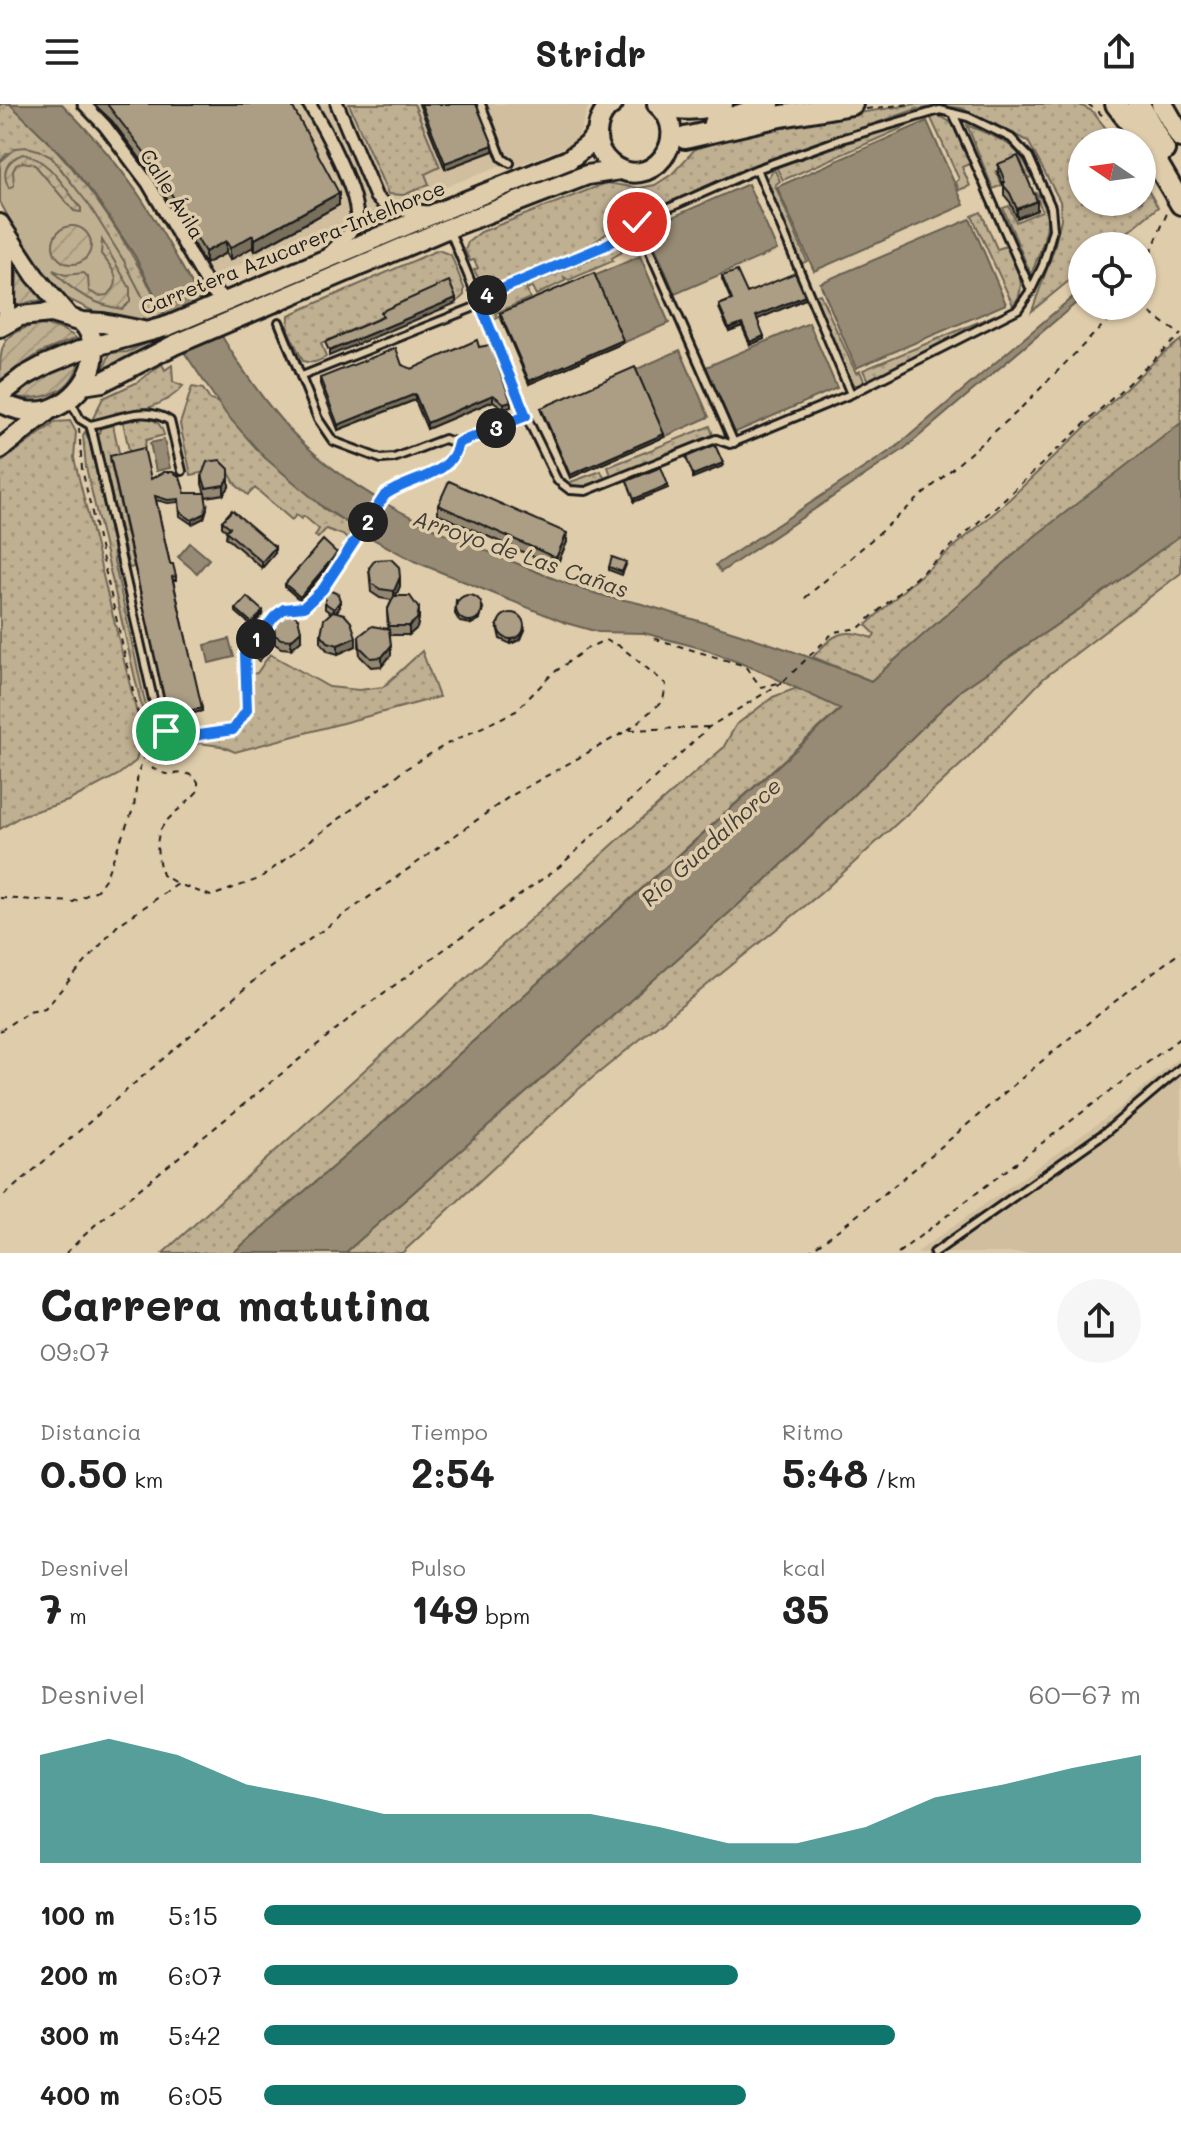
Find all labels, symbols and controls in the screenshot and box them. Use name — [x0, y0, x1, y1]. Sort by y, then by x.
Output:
text: Stridr — [535, 29, 646, 76]
icon: menu — [40, 30, 84, 74]
icon: share — [1097, 30, 1141, 74]
north arrow — [1068, 128, 1156, 216]
map controls — [1068, 128, 1156, 320]
street label: Calle Ávila — [135, 144, 211, 243]
street label: Carretera Azucarera-Intelhorce — [137, 174, 449, 320]
pin — [603, 188, 671, 256]
icon: check — [615, 200, 659, 244]
button: locate — [1068, 232, 1156, 320]
pin: 4 — [467, 275, 507, 315]
text: 4 — [480, 280, 494, 309]
pin: 3 — [476, 408, 516, 448]
text: 3 — [489, 413, 503, 442]
pin: 2 — [348, 502, 388, 542]
water label: Arroyo de Las Cañas — [410, 503, 633, 604]
text: 2 — [362, 507, 374, 536]
pin: 1 — [236, 619, 276, 659]
text: 1 — [251, 624, 261, 653]
pin — [132, 697, 200, 765]
icon: arrive — [144, 709, 188, 753]
water label: Río Guadalhorce — [634, 771, 787, 912]
text: Carrera matutina — [40, 1275, 431, 1332]
button: share — [1057, 1279, 1141, 1363]
text: 09:07 — [40, 1334, 110, 1368]
text: Distancia — [40, 1417, 142, 1446]
text: Tiempo — [411, 1417, 488, 1446]
text: Ritmo — [782, 1417, 843, 1446]
text: 0.50 — [40, 1446, 127, 1498]
text: 2:54 — [411, 1446, 495, 1498]
text: 5:48 — [782, 1446, 868, 1498]
text: km — [127, 1465, 163, 1494]
text: /km — [868, 1465, 916, 1494]
text: Desnivel — [40, 1553, 129, 1582]
text: Pulso — [411, 1553, 466, 1582]
text: kcal — [782, 1553, 826, 1582]
text: 7 — [40, 1582, 62, 1634]
text: 149 — [411, 1582, 478, 1634]
text: 35 — [782, 1582, 829, 1634]
text: m — [62, 1601, 87, 1630]
text: bpm — [478, 1601, 530, 1630]
text: Desnivel — [40, 1677, 145, 1711]
text: 60–67 m — [1029, 1677, 1141, 1711]
text: 100 m — [40, 1898, 115, 1932]
text: 5:15 — [168, 1898, 218, 1932]
text: 200 m — [40, 1958, 118, 1992]
text: 6:07 — [168, 1958, 222, 1992]
text: 300 m — [40, 2018, 119, 2052]
text: 5:42 — [168, 2018, 221, 2052]
text: 400 m — [40, 2078, 120, 2112]
text: 6:05 — [168, 2078, 223, 2112]

